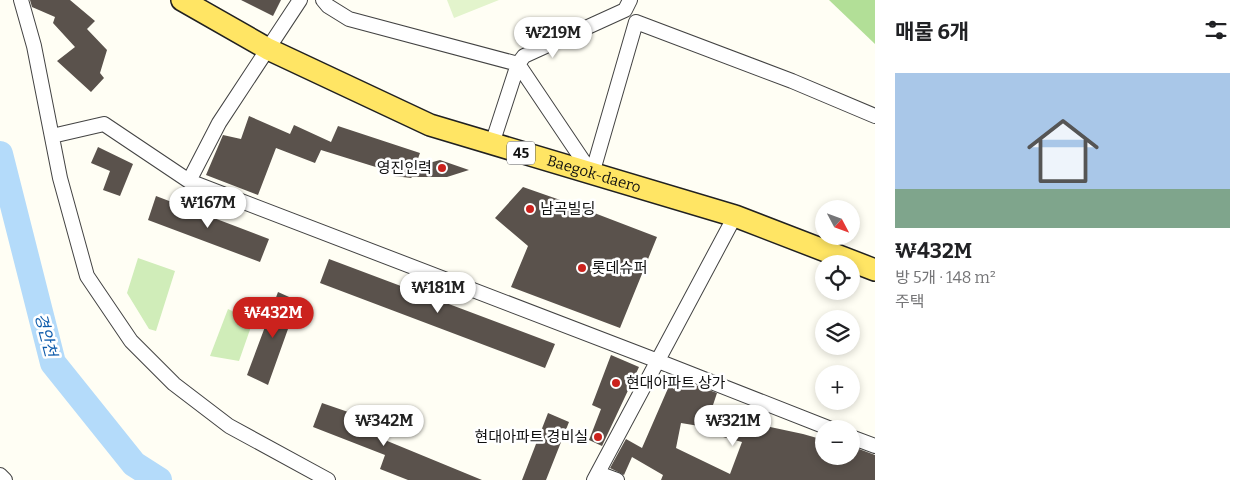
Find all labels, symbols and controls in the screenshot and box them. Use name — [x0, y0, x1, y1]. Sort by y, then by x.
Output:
icon: filters — [1202, 16, 1230, 44]
pin: ₩219M — [518, 17, 588, 59]
text: 매물 6개 — [895, 19, 969, 45]
text: ₩219M — [525, 23, 581, 42]
icon: home — [1018, 106, 1108, 196]
road number: 45 — [507, 142, 535, 164]
street label: Baegok-daero — [545, 151, 643, 196]
place label: 영진인력 — [377, 159, 432, 177]
marker: 영진인력 — [436, 162, 448, 174]
pin: ₩167M — [173, 186, 243, 229]
text: ₩167M — [180, 193, 236, 212]
place label: 남곡빌딩 — [540, 200, 595, 218]
north arrow — [815, 200, 860, 245]
map controls — [815, 200, 860, 465]
marker: 남곡빌딩 — [524, 203, 536, 215]
text: ₩432M — [895, 238, 972, 264]
button: locate — [815, 255, 860, 300]
place label: 롯데슈퍼 — [592, 259, 647, 277]
marker: 롯데슈퍼 — [576, 262, 588, 274]
text: 방 5개 · 148 m² — [895, 268, 996, 287]
pin: ₩181M — [403, 272, 473, 314]
text: ₩181M — [411, 278, 465, 297]
text: 주택 — [895, 292, 924, 311]
pin: ₩432M — [238, 296, 308, 339]
text: ₩432M — [244, 303, 302, 322]
button: layers — [815, 310, 860, 355]
water label: 경안천 — [31, 311, 61, 361]
button: + — [815, 365, 860, 410]
place label: 현대아파트 상가 — [626, 374, 726, 392]
marker: 현대아파트 상가 — [610, 377, 622, 389]
pin: ₩342M — [349, 404, 419, 447]
pin: ₩321M — [698, 404, 768, 447]
text: ₩342M — [355, 411, 413, 430]
text: ₩321M — [705, 411, 761, 430]
button: − — [815, 420, 860, 465]
place label: 현대아파트 경비실 — [475, 428, 588, 446]
marker: 현대아파트 경비실 — [592, 431, 604, 443]

